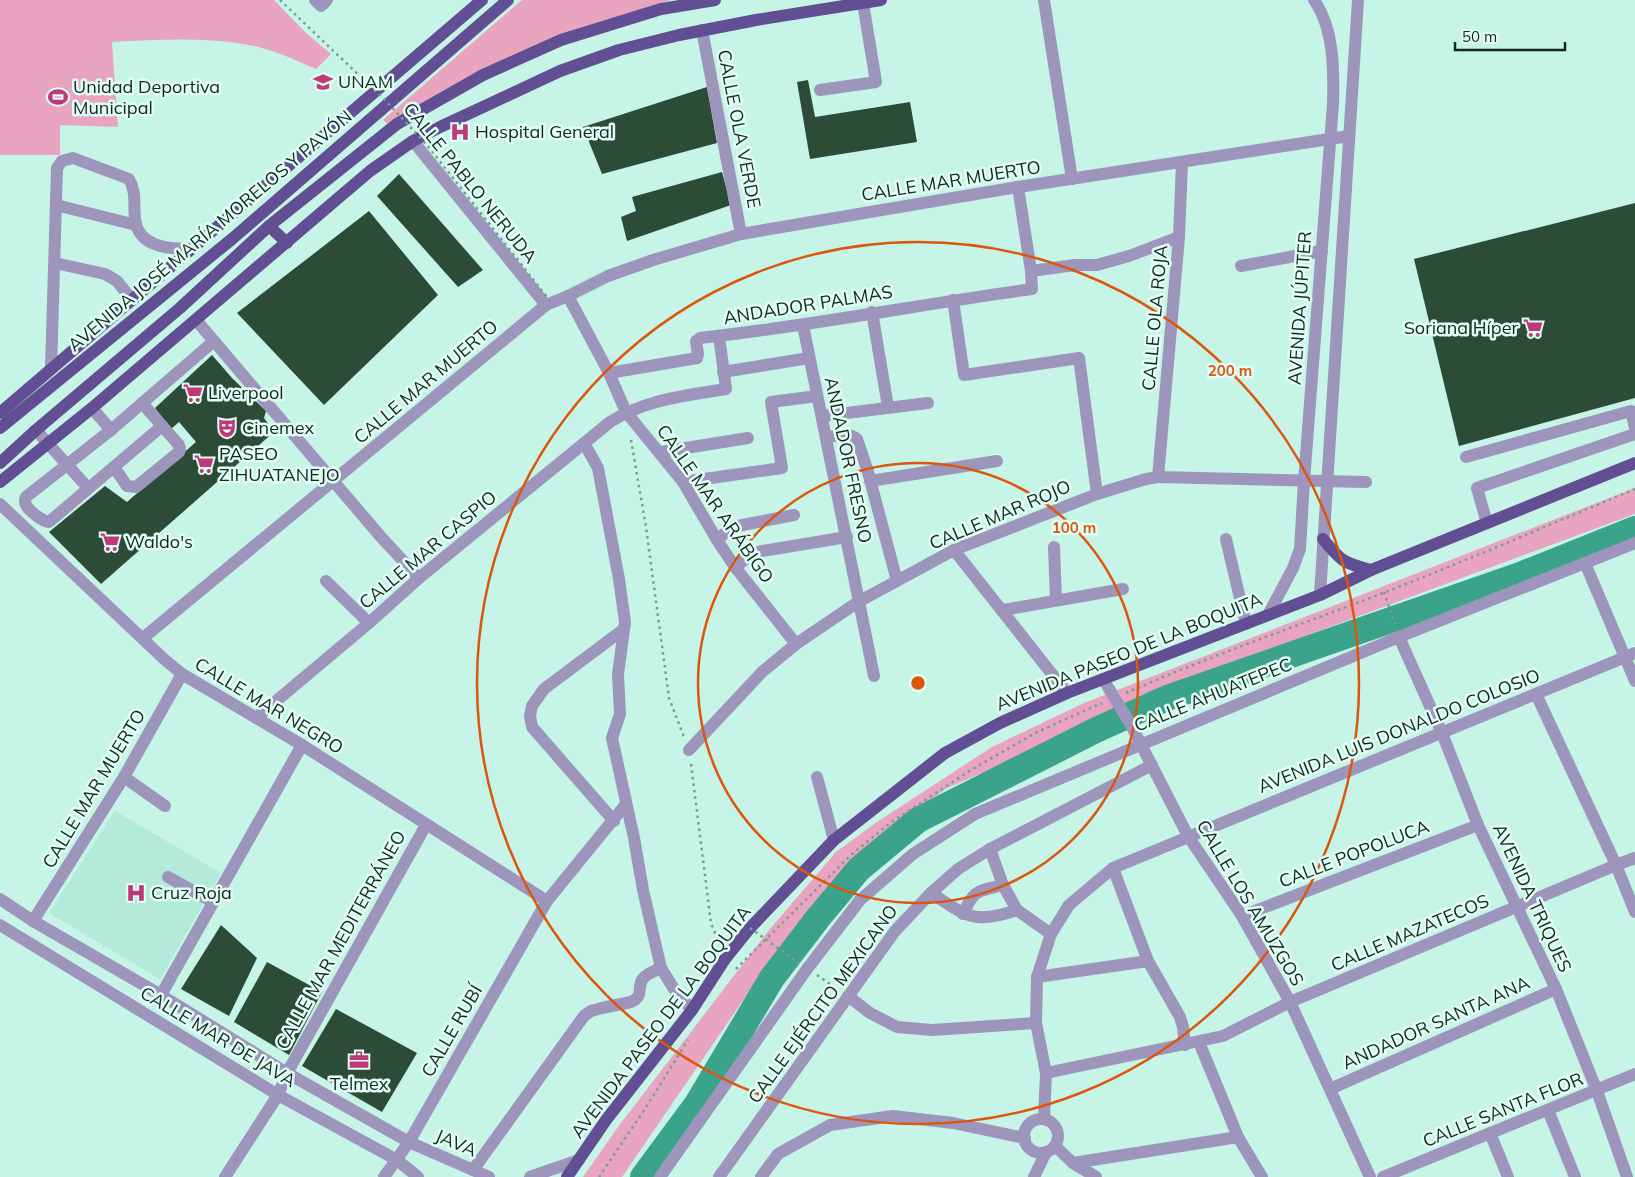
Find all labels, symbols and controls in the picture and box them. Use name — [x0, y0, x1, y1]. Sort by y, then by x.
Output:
scale bar — [1455, 20, 1565, 52]
text: 50 m — [1462, 27, 1497, 46]
street label: CALLE OLA VERDE — [713, 48, 766, 210]
place label: UNAM — [338, 70, 393, 93]
school or university icon: UNAM — [312, 71, 334, 93]
place label: Unidad Deportiva Municipal — [73, 75, 220, 119]
sports icon: Unidad Deportiva Municipal — [47, 86, 69, 108]
street label: CALLE PABLO NERUDA — [399, 98, 542, 268]
street label: AVENIDA JOSÉ MARÍA MORELOS Y PAVÓN — [63, 105, 356, 356]
place label: Hospital General — [475, 120, 614, 143]
hospital icon: Hospital General — [449, 121, 471, 143]
street label: CALLE MAR MUERTO — [860, 155, 1042, 206]
street label: AVENIDA JÚPITER — [1283, 230, 1316, 386]
street label: CALLE OLA ROJA — [1137, 244, 1172, 392]
street label: ANDADOR PALMAS — [722, 280, 894, 329]
street label: CALLE MAR MUERTO — [349, 315, 502, 449]
place label: Soriana Híper — [1404, 316, 1518, 339]
supermarket icon: Soriana Híper — [1522, 317, 1544, 339]
text: 200 m — [1208, 361, 1252, 380]
street label: ANDADOR FRESNO — [820, 375, 877, 545]
place label: Liverpool — [208, 381, 284, 404]
supermarket icon: Liverpool — [182, 382, 204, 404]
place label: Cinemex — [242, 416, 314, 439]
theatre icon: Cinemex — [216, 417, 238, 439]
street label: CALLE MAR ARÁBIGO — [652, 420, 779, 588]
place label: PASEO ZIHUATANEJO — [219, 442, 340, 486]
supermarket icon: PASEO ZIHUATANEJO — [193, 453, 215, 475]
street label: CALLE MAR ROJO — [926, 474, 1074, 555]
street label: CALLE MAR CASPIO — [354, 485, 501, 614]
text: 100 m — [1052, 518, 1096, 537]
place label: Waldo's — [125, 530, 193, 553]
supermarket icon: Waldo's — [99, 531, 121, 553]
street label: AVENIDA PASEO DE LA BOQUITA — [992, 587, 1265, 716]
street label: CALLE MAR NEGRO — [191, 652, 348, 759]
street label: CALLE AHUATEPEC — [1131, 652, 1295, 737]
street label: AVENIDA LUIS DONALDO COLOSIO — [1254, 663, 1543, 798]
centre of rings — [909, 674, 927, 692]
street label: CALLE MAR MUERTO — [37, 705, 150, 872]
street label: CALLE POPOLUCA — [1276, 814, 1432, 893]
street label: CALLE LOS AMUZGOS — [1192, 816, 1309, 990]
street label: AVENIDA TRIQUES — [1488, 820, 1577, 976]
street label: CALLE MAR MEDITERRÁNEO — [271, 826, 411, 1054]
place label: Cruz Roja — [151, 881, 232, 904]
hospital icon: Cruz Roja — [125, 882, 147, 904]
street label: CALLE MAZATECOS — [1327, 889, 1492, 976]
street label: CALLE EJÉRCITO MEXICANO — [743, 900, 902, 1108]
street label: AVENIDA PASEO DE LA BOQUITA — [566, 901, 756, 1143]
street label: ANDADOR SANTA ANA — [1338, 971, 1533, 1074]
street label: CALLE RUBÍ — [416, 979, 488, 1081]
street label: CALLE MAR DE JAVA — [136, 981, 300, 1092]
office icon: Telmex — [348, 1049, 370, 1071]
street label: CALLE SANTA FLOR — [1419, 1067, 1586, 1152]
place label: Telmex — [330, 1072, 389, 1095]
street label: JAVA — [432, 1124, 480, 1162]

